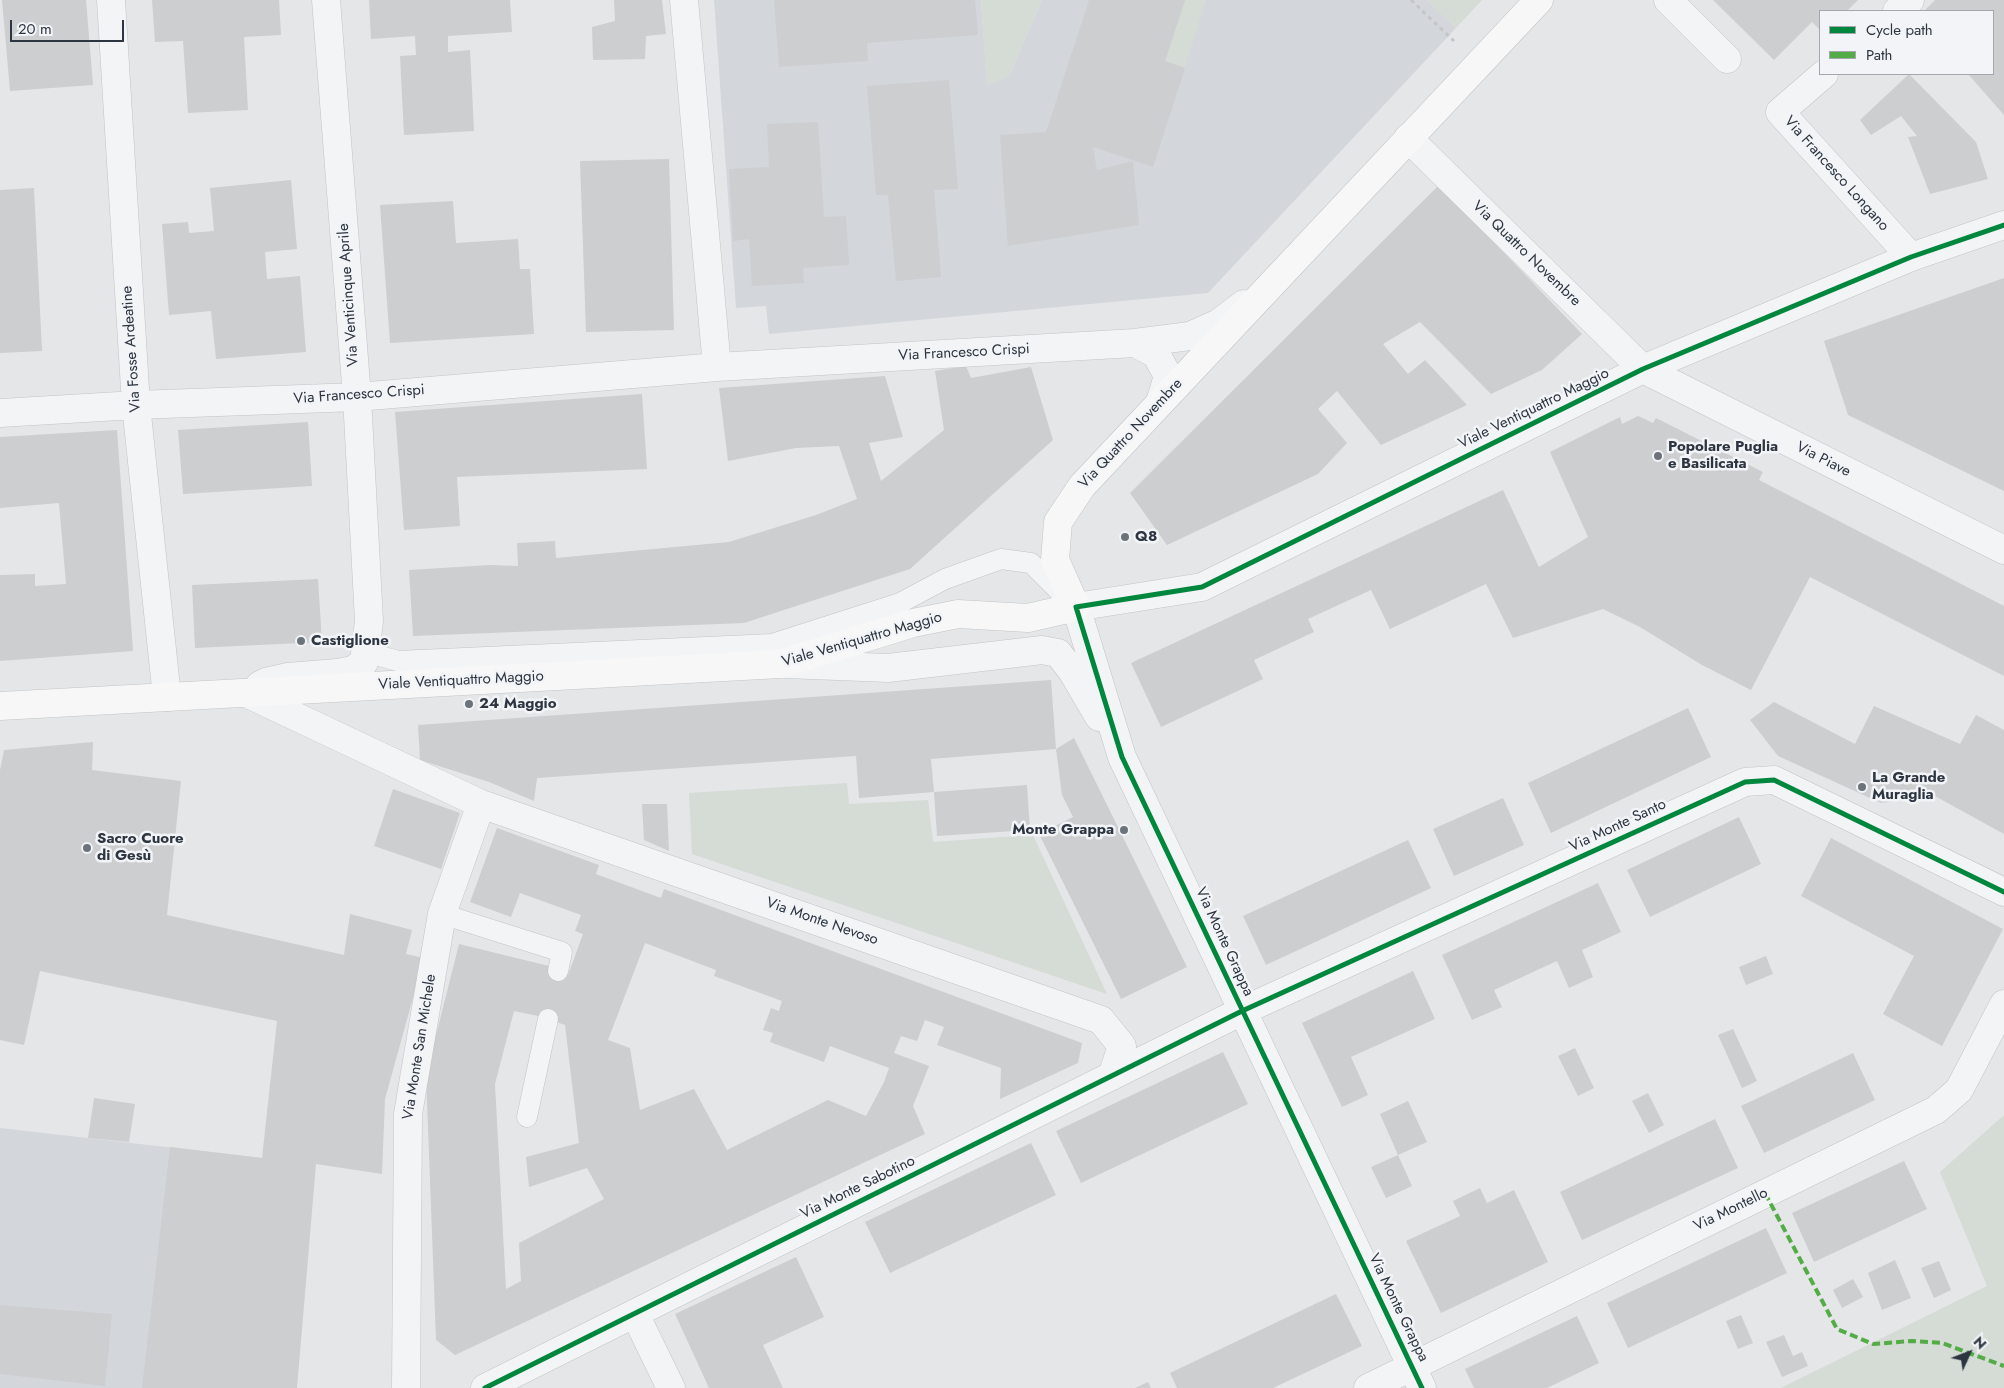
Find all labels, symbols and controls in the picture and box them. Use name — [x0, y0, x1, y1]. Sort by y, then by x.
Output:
scale bar — [12, 10, 126, 42]
legend — [1819, 10, 1994, 75]
text: 20 m — [18, 18, 52, 40]
text: Cycle path — [1866, 19, 1933, 41]
text: Path — [1866, 44, 1892, 66]
street label: Via Francesco Longano — [1780, 113, 1892, 235]
street label: Via Quattro Novembre — [1468, 198, 1584, 310]
street label: Via Venticinque Aprile — [335, 223, 363, 367]
street label: Via Fosse Ardeatine — [119, 285, 145, 413]
street label: Via Francesco Crispi — [898, 341, 1030, 365]
street label: Viale Ventiquattro Maggio — [1456, 365, 1612, 453]
street label: Via Quattro Novembre — [1075, 375, 1187, 493]
street label: Via Francesco Crispi — [293, 381, 425, 409]
place label: Popolare Puglia e Basilicata — [1668, 438, 1778, 473]
street label: Via Piave — [1793, 439, 1853, 481]
marker: Popolare Puglia e Basilicata — [1652, 450, 1664, 462]
place label: Q8 — [1135, 528, 1157, 546]
marker: Q8 — [1119, 531, 1131, 543]
street label: Viale Ventiquattro Maggio — [780, 609, 944, 671]
place label: Castiglione — [311, 632, 389, 650]
marker: Castiglione — [295, 635, 307, 647]
street label: Viale Ventiquattro Maggio — [378, 668, 544, 694]
place label: 24 Maggio — [479, 695, 557, 713]
marker: 24 Maggio — [463, 698, 475, 710]
place label: La Grande Muraglia — [1872, 769, 1945, 804]
marker: La Grande Muraglia — [1856, 781, 1868, 793]
street label: Via Monte Santo — [1567, 796, 1669, 856]
place label: Monte Grappa — [1012, 821, 1114, 839]
marker: Monte Grappa — [1118, 824, 1130, 836]
place label: Sacro Cuore di Gesù — [97, 830, 184, 865]
marker: Sacro Cuore di Gesù — [81, 842, 93, 854]
street label: Via Monte Grappa — [1191, 885, 1257, 999]
street label: Via Monte Nevoso — [764, 894, 880, 950]
street label: Via Monte San Michele — [400, 973, 440, 1121]
street label: Via Monte Sabotino — [798, 1152, 918, 1224]
street label: Via Montello — [1691, 1184, 1771, 1236]
street label: Via Monte Grappa — [1364, 1251, 1432, 1365]
north arrow — [1944, 1328, 1994, 1378]
text: N — [1969, 1332, 1991, 1354]

